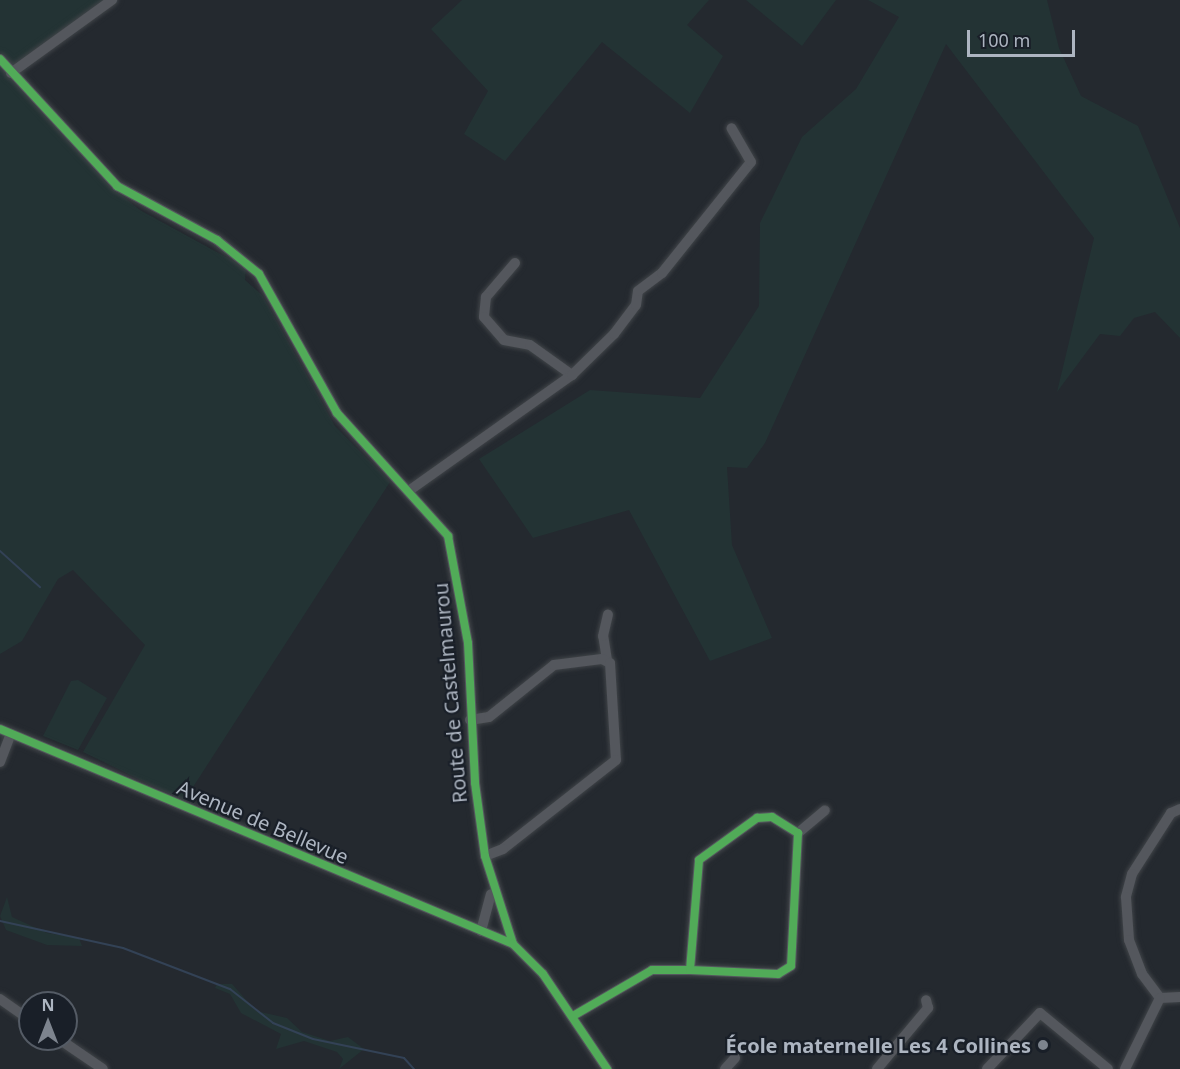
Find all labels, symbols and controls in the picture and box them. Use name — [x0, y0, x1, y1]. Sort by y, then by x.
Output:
scale bar — [970, 18, 1078, 56]
text: 100 m — [978, 28, 1030, 52]
street label: Route de Castelmaurou — [428, 582, 472, 804]
street label: Avenue de Bellevue — [174, 775, 352, 869]
north arrow — [18, 991, 78, 1051]
text: N — [41, 994, 55, 1016]
place label: École maternelle Les 4 Collines — [726, 1033, 1031, 1057]
marker: École maternelle Les 4 Collines — [1036, 1038, 1050, 1052]

